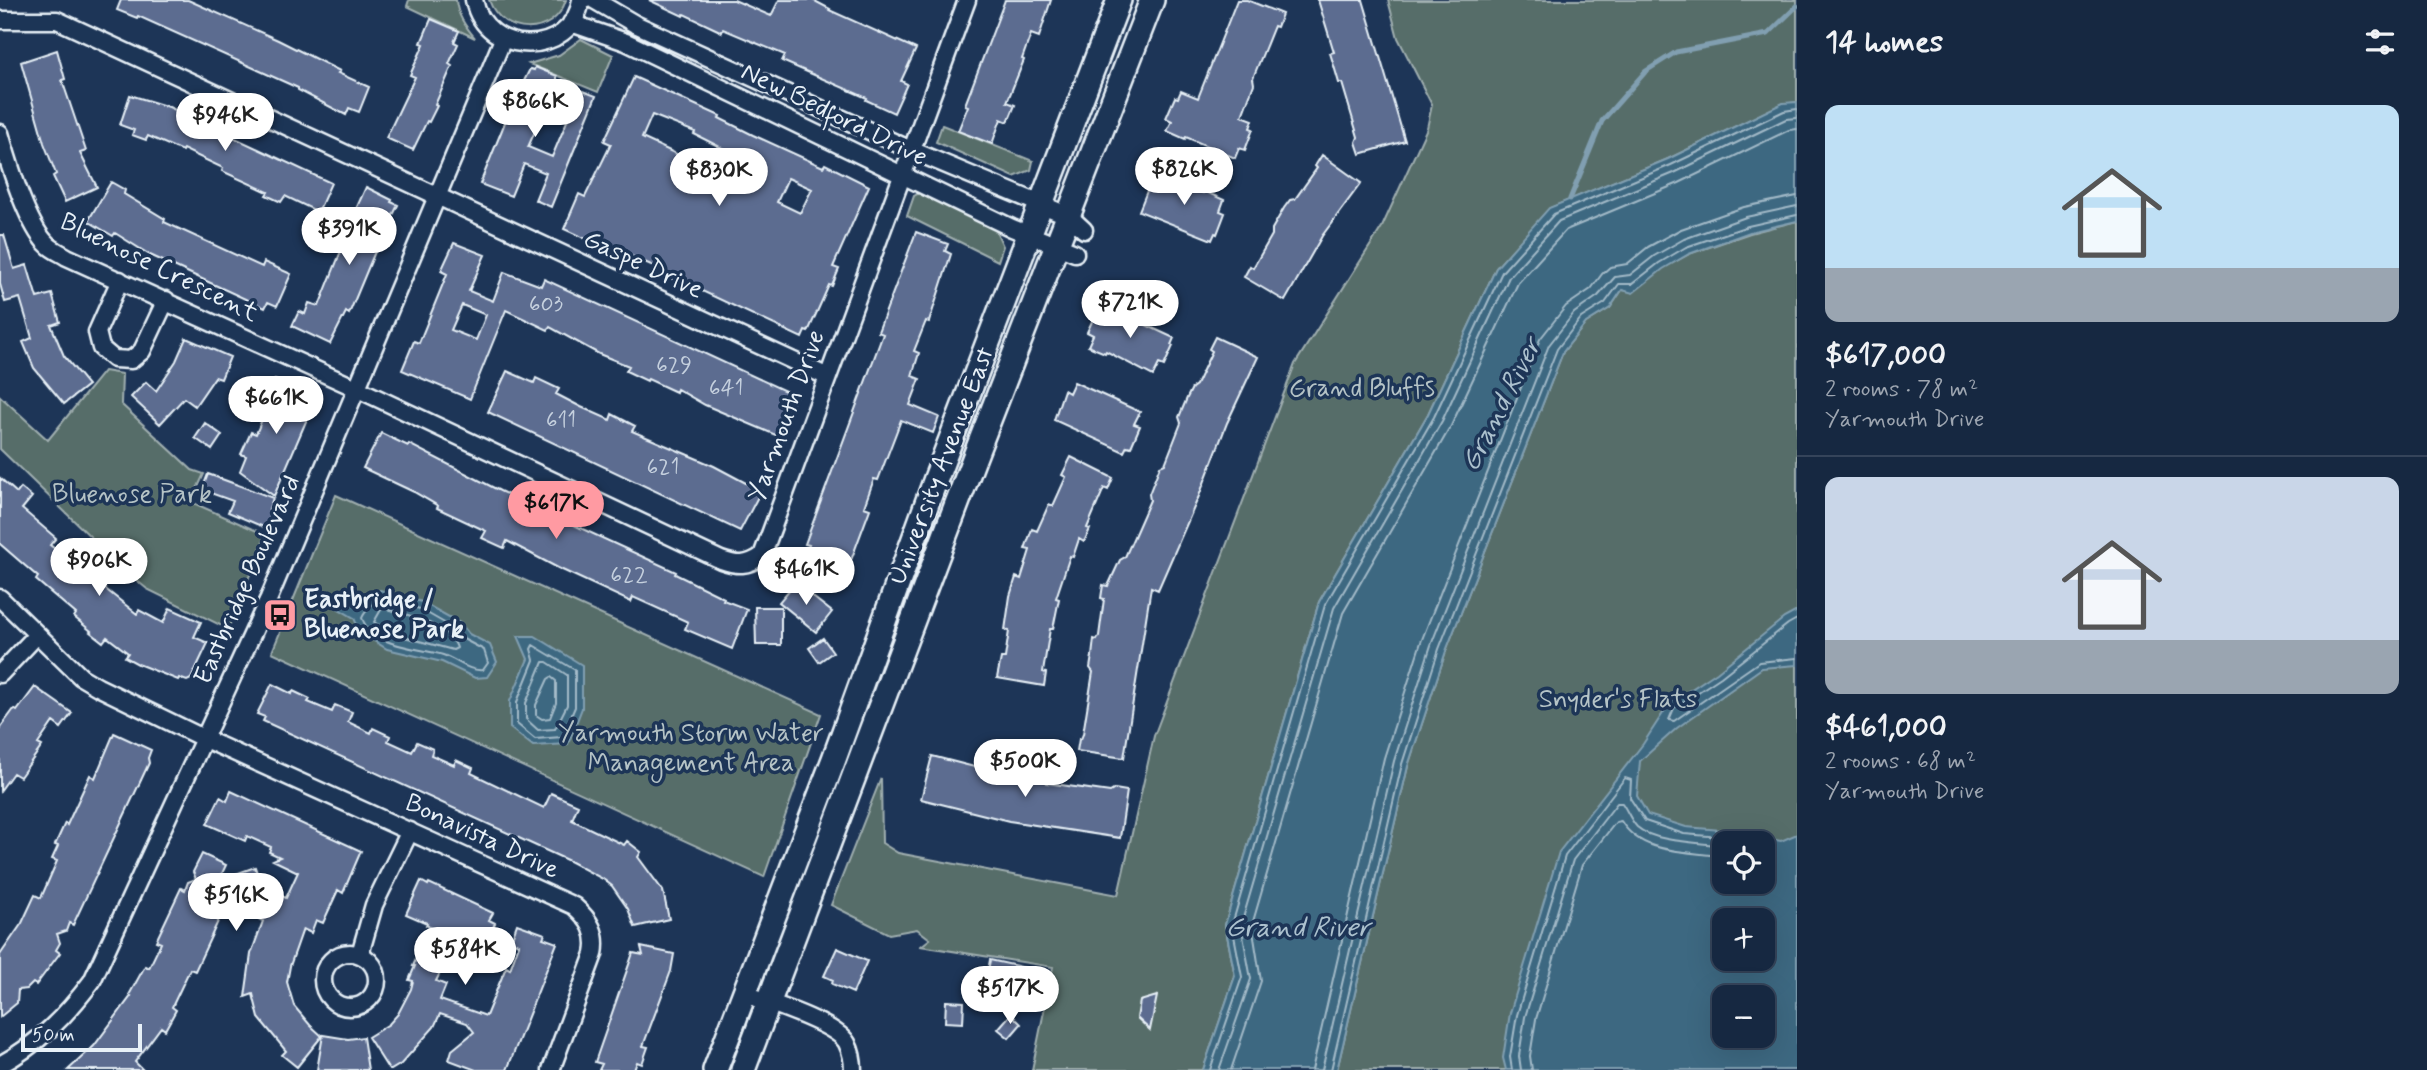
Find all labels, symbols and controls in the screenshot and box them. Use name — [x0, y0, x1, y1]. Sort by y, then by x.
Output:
text: 14 homes — [1825, 23, 1943, 62]
icon: filters — [2361, 23, 2399, 61]
street label: New Bedford Drive — [734, 55, 933, 177]
pin: $866K — [486, 80, 584, 139]
text: $866K — [502, 87, 568, 117]
pin: $946K — [176, 94, 274, 153]
text: $946K — [192, 101, 258, 131]
pin: $830K — [670, 148, 768, 208]
pin: $826K — [1135, 148, 1233, 207]
icon: home — [2049, 150, 2175, 276]
text: $826K — [1151, 155, 1217, 185]
text: $830K — [686, 156, 752, 186]
street label: Bluenose Crescent — [54, 205, 264, 331]
pin: $391K — [300, 208, 398, 267]
text: $391K — [318, 215, 380, 245]
street label: Gaspe Drive — [578, 222, 709, 308]
pin: $721K — [1081, 280, 1179, 340]
text: $721K — [1098, 288, 1162, 318]
house number: 603 — [529, 290, 563, 320]
street label: Yarmouth Drive — [740, 326, 834, 506]
water label: Grand River — [1453, 329, 1553, 478]
text: $617,000 — [1825, 336, 1946, 375]
street label: University Avenue East — [881, 342, 1003, 590]
house number: 629 — [656, 351, 692, 381]
park label: Grand Bluffs — [1289, 372, 1435, 406]
house number: 641 — [709, 374, 743, 404]
text: 2 rooms · 78 m² — [1825, 375, 1978, 405]
pin: $661K — [227, 376, 325, 436]
text: $661K — [244, 384, 308, 414]
text: Yarmouth Drive — [1825, 405, 1984, 435]
house number: 611 — [546, 406, 576, 436]
house number: 621 — [647, 453, 679, 483]
street label: Eastbridge Boulevard — [187, 470, 309, 690]
park label: Bluenose Park — [52, 478, 212, 512]
pin: $617K — [507, 482, 605, 541]
text: $617K — [524, 489, 588, 519]
icon: home — [2049, 522, 2175, 648]
pin: $906K — [50, 538, 148, 598]
text: $906K — [66, 546, 132, 576]
pin: $461K — [757, 548, 855, 607]
text: $461K — [774, 555, 838, 585]
house number: 622 — [610, 561, 648, 591]
place label: Eastbridge / Bluenose Park — [304, 583, 464, 647]
bus stop icon: Eastbridge / Bluenose Park — [261, 596, 299, 634]
park label: Snyder's Flats — [1539, 683, 1697, 717]
text: $461,000 — [1825, 708, 1947, 747]
park label: Yarmouth Storm Water Management Area — [558, 717, 824, 783]
pin: $500K — [976, 740, 1074, 799]
text: $500K — [990, 747, 1060, 777]
text: 2 rooms · 68 m² — [1825, 747, 1976, 777]
text: Yarmouth Drive — [1825, 777, 1984, 807]
street label: Bonavista Drive — [399, 786, 565, 888]
map controls — [1712, 831, 1775, 1048]
button: locate — [1712, 831, 1775, 894]
pin: $516K — [187, 874, 285, 933]
text: $516K — [204, 881, 268, 911]
button: + — [1712, 908, 1775, 971]
water label: Grand River — [1225, 910, 1374, 947]
pin: $584K — [416, 928, 514, 987]
text: $584K — [430, 935, 500, 965]
pin: $517K — [961, 967, 1059, 1026]
text: $517K — [977, 974, 1043, 1004]
button: − — [1712, 985, 1775, 1048]
scale bar — [21, 1021, 142, 1053]
text: 50 m — [32, 1023, 75, 1048]

